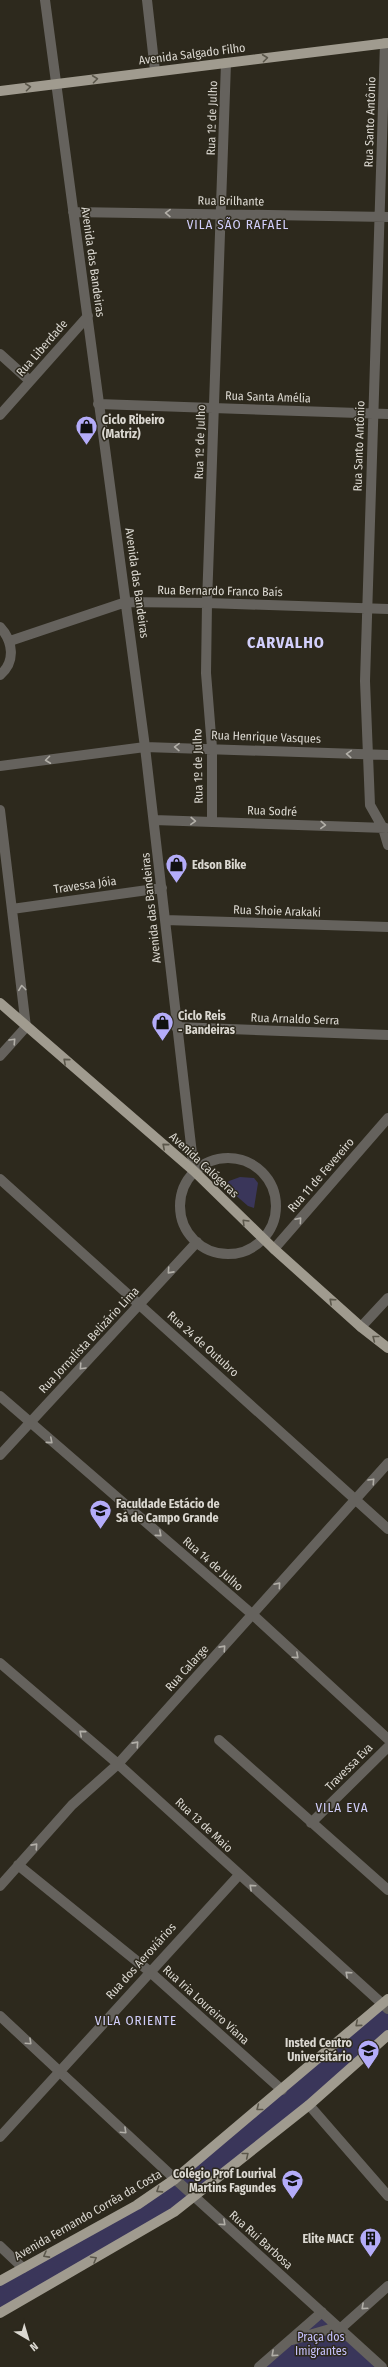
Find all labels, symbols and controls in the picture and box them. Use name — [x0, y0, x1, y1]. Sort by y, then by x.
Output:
street label: Avenida Salgado Filho — [138, 41, 246, 67]
one-way arrow — [262, 54, 268, 63]
one-way arrow — [92, 74, 99, 83]
street label: Rua Santo Antônio — [361, 76, 379, 168]
street label: Rua 1º de Julho — [204, 80, 220, 156]
one-way arrow — [25, 83, 31, 92]
street label: Rua Brilhante — [198, 193, 265, 209]
street label: Avenida das Bandeiras — [78, 206, 108, 318]
one-way arrow — [165, 209, 171, 217]
district label: VILA SÃO RAFAEL — [187, 217, 289, 232]
street label: Rua Liberdade — [14, 317, 71, 379]
street label: Rua Santa Amélia — [225, 389, 311, 405]
street label: Rua Santo Antônio — [350, 400, 368, 492]
street label: Rua 1º de Julho — [192, 404, 208, 480]
place label: Ciclo Ribeiro (Matriz) — [102, 413, 165, 441]
shop icon: Ciclo Ribeiro (Matriz) — [73, 414, 99, 447]
street label: Avenida das Bandeiras — [122, 527, 152, 639]
street label: Rua Bernardo Franco Baís — [157, 583, 283, 599]
district label: CARVALHO — [247, 633, 325, 652]
street label: Rua 1º de Julho — [190, 728, 206, 804]
street label: Rua Henrique Vasques — [211, 728, 321, 746]
one-way arrow — [174, 743, 180, 751]
one-way arrow — [346, 750, 352, 758]
one-way arrow — [45, 755, 51, 764]
street label: Rua Sodré — [247, 803, 297, 819]
one-way arrow — [190, 817, 196, 826]
one-way arrow — [320, 821, 326, 830]
street label: Avenida das Bandeiras — [138, 852, 164, 964]
shop icon: Edson Bike — [164, 852, 190, 885]
place label: Edson Bike — [192, 858, 246, 872]
street label: Travessa Jóia — [53, 874, 117, 896]
street label: Rua Shoie Arakaki — [233, 902, 321, 920]
one-way arrow — [18, 985, 27, 991]
place label: Ciclo Reis - Bandeiras — [178, 1009, 236, 1037]
shop icon: Ciclo Reis - Bandeiras — [149, 1010, 175, 1043]
street label: Rua Arnaldo Serra — [251, 1010, 340, 1028]
one-way arrow — [8, 1038, 16, 1046]
one-way arrow — [63, 1059, 71, 1066]
street label: Avenida Calógeras — [167, 1129, 241, 1201]
street label: Rua 11 de Fevereiro — [285, 1135, 357, 1215]
one-way arrow — [162, 1144, 169, 1151]
one-way arrow — [295, 1217, 302, 1224]
one-way arrow — [242, 1219, 250, 1227]
one-way arrow — [168, 1266, 175, 1274]
street label: Rua Jornalista Belizário Lima — [36, 1284, 142, 1396]
one-way arrow — [330, 1299, 337, 1306]
street label: Rua 24 de Outubro — [165, 1308, 241, 1380]
one-way arrow — [372, 1335, 379, 1342]
one-way arrow — [79, 1362, 87, 1370]
one-way arrow — [46, 1436, 53, 1443]
one-way arrow — [367, 1478, 374, 1486]
place label: Faculdade Estácio de Sá de Campo Grande — [116, 1497, 220, 1525]
school or university icon: Faculdade Estácio de Sá de Campo Grande — [88, 1498, 114, 1531]
one-way arrow — [155, 1530, 162, 1537]
street label: Rua 14 de Julho — [180, 1534, 246, 1594]
one-way arrow — [274, 1583, 281, 1590]
street label: Rua Calarge — [163, 1642, 212, 1694]
one-way arrow — [218, 1645, 225, 1652]
one-way arrow — [292, 1651, 299, 1658]
one-way arrow — [79, 1731, 87, 1738]
street label: Travessa Eva — [322, 1740, 376, 1794]
one-way arrow — [131, 1741, 139, 1749]
street label: Rua 13 de Maio — [172, 1795, 236, 1855]
district label: VILA EVA — [315, 1800, 369, 1815]
one-way arrow — [30, 1844, 37, 1851]
one-way arrow — [249, 1885, 256, 1892]
street label: Rua dos Aeroviários — [103, 1920, 179, 2002]
street label: Rua Iria Loureiro Viana — [160, 1963, 252, 2047]
one-way arrow — [346, 1971, 353, 1978]
district label: VILA ORIENTE — [95, 2013, 177, 2028]
one-way arrow — [356, 2020, 363, 2027]
place label: Insted Centro Universitário — [285, 2036, 353, 2064]
school or university icon: Insted Centro Universitário — [355, 2037, 381, 2070]
one-way arrow — [24, 2038, 32, 2045]
one-way arrow — [257, 2104, 264, 2111]
one-way arrow — [119, 2126, 126, 2133]
one-way arrow — [242, 2152, 249, 2159]
street label: Avenida Fernando Corrêa da Costa — [12, 2167, 164, 2263]
place label: Colégio Prof Lourival Martins Fagundes — [173, 2167, 277, 2195]
school or university icon: Colégio Prof Lourival Martins Fagundes — [279, 2168, 305, 2201]
one-way arrow — [156, 2185, 163, 2192]
street label: Rua Rui Barbosa — [226, 2208, 296, 2272]
one-way arrow — [218, 2219, 226, 2226]
building icon: Elite MACE — [357, 2226, 383, 2259]
place label: Elite MACE — [302, 2232, 354, 2246]
one-way arrow — [43, 2251, 50, 2258]
one-way arrow — [90, 2256, 98, 2263]
one-way arrow — [361, 2303, 369, 2310]
north arrow — [8, 2319, 48, 2359]
park label: Praça dos Imigrantes — [295, 2330, 347, 2358]
text: N — [27, 2339, 40, 2354]
one-way arrow — [271, 2350, 278, 2357]

